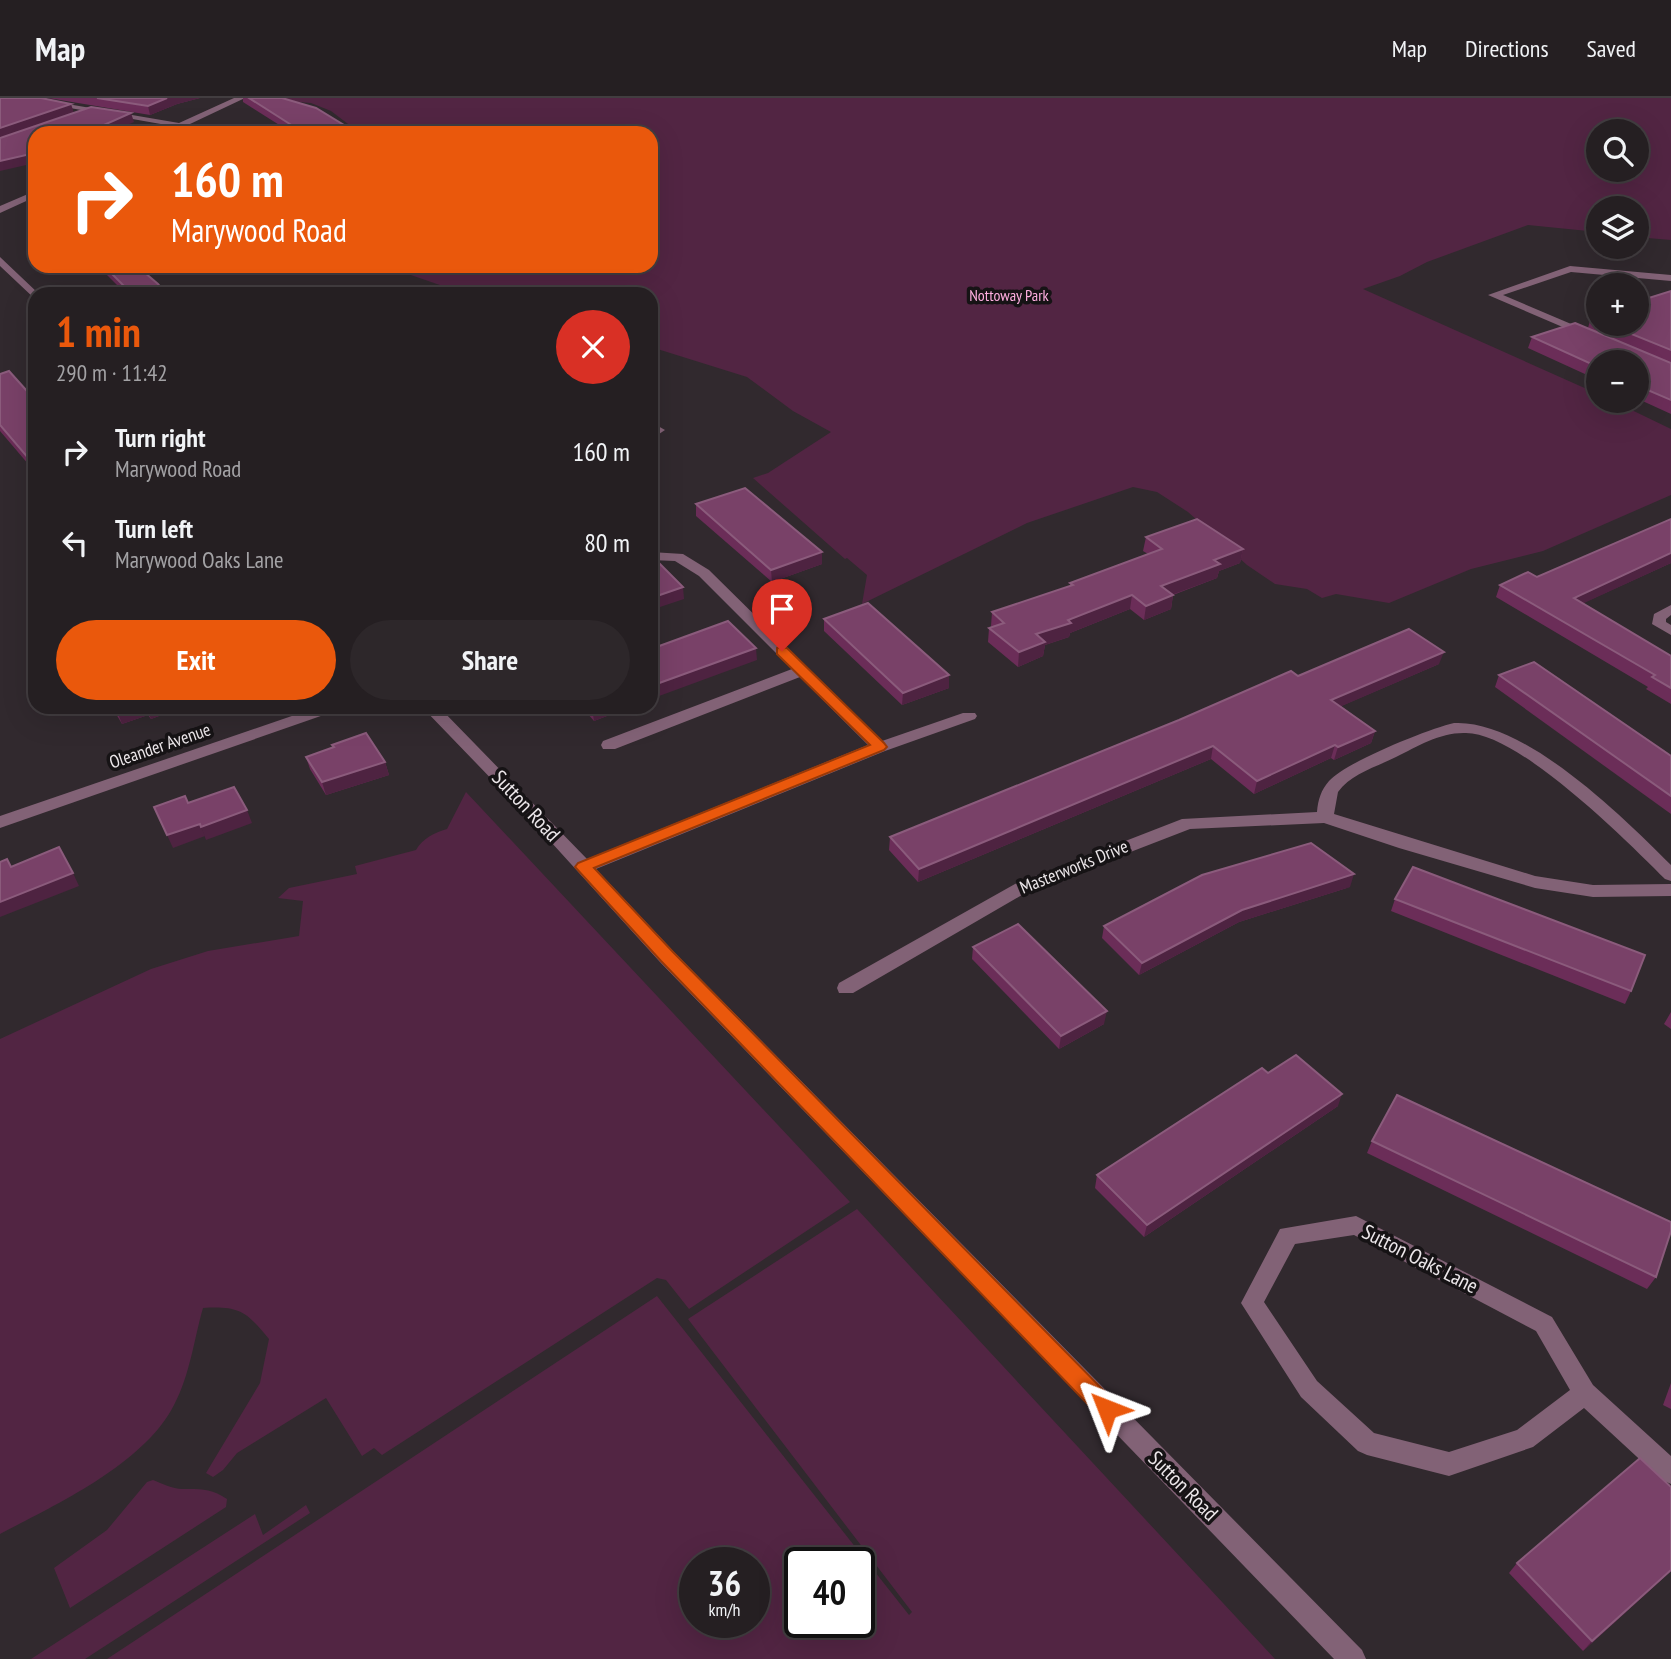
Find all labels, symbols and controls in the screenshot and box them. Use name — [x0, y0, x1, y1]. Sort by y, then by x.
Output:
text: Map — [35, 27, 85, 70]
text: Map — [1392, 33, 1427, 64]
text: Directions — [1465, 33, 1549, 64]
text: Saved — [1587, 33, 1636, 64]
map controls — [1586, 119, 1649, 413]
button: search — [1586, 119, 1649, 182]
text: 160 m — [171, 147, 284, 211]
icon: right — [56, 154, 147, 245]
button: layers — [1586, 196, 1649, 259]
text: Marywood Road — [171, 209, 347, 251]
button: + — [1586, 273, 1649, 336]
park label: Nottoway Park — [969, 285, 1050, 305]
text: 1 min — [56, 304, 141, 359]
button: close — [556, 310, 630, 384]
button: − — [1586, 350, 1649, 413]
text: 290 m · 11:42 — [56, 358, 168, 387]
text: Turn right — [115, 421, 206, 454]
icon: right — [56, 433, 94, 471]
text: 160 m — [572, 435, 630, 468]
text: Marywood Road — [115, 454, 241, 483]
text: Turn left — [115, 512, 193, 545]
icon: left — [56, 524, 94, 562]
text: 80 m — [584, 526, 630, 559]
text: Marywood Oaks Lane — [115, 545, 284, 574]
pin — [752, 579, 812, 651]
icon: arrive — [763, 590, 801, 628]
button: Exit — [56, 620, 336, 700]
button: Share — [350, 620, 630, 700]
street label: Oleander Avenue — [106, 717, 214, 774]
street label: Sutton Road — [486, 764, 566, 847]
street label: Masterworks Drive — [1016, 834, 1131, 899]
street label: Sutton Oaks Lane — [1358, 1218, 1483, 1299]
position arrow — [1070, 1372, 1144, 1446]
street label: Sutton Road — [1143, 1445, 1224, 1526]
speed limit sign: 40 — [784, 1547, 875, 1638]
text: 36 — [708, 1560, 741, 1606]
text: km/h — [709, 1598, 740, 1621]

